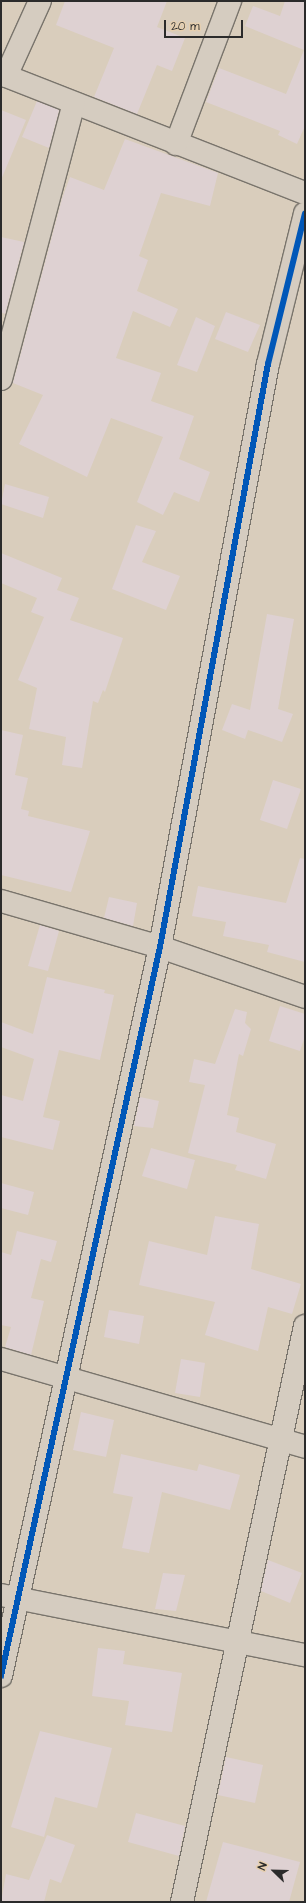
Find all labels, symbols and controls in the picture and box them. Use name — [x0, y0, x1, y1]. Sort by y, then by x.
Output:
scale bar — [166, 12, 245, 38]
text: 20 m — [171, 18, 200, 35]
north arrow — [254, 1851, 294, 1891]
text: N — [254, 1860, 271, 1872]

